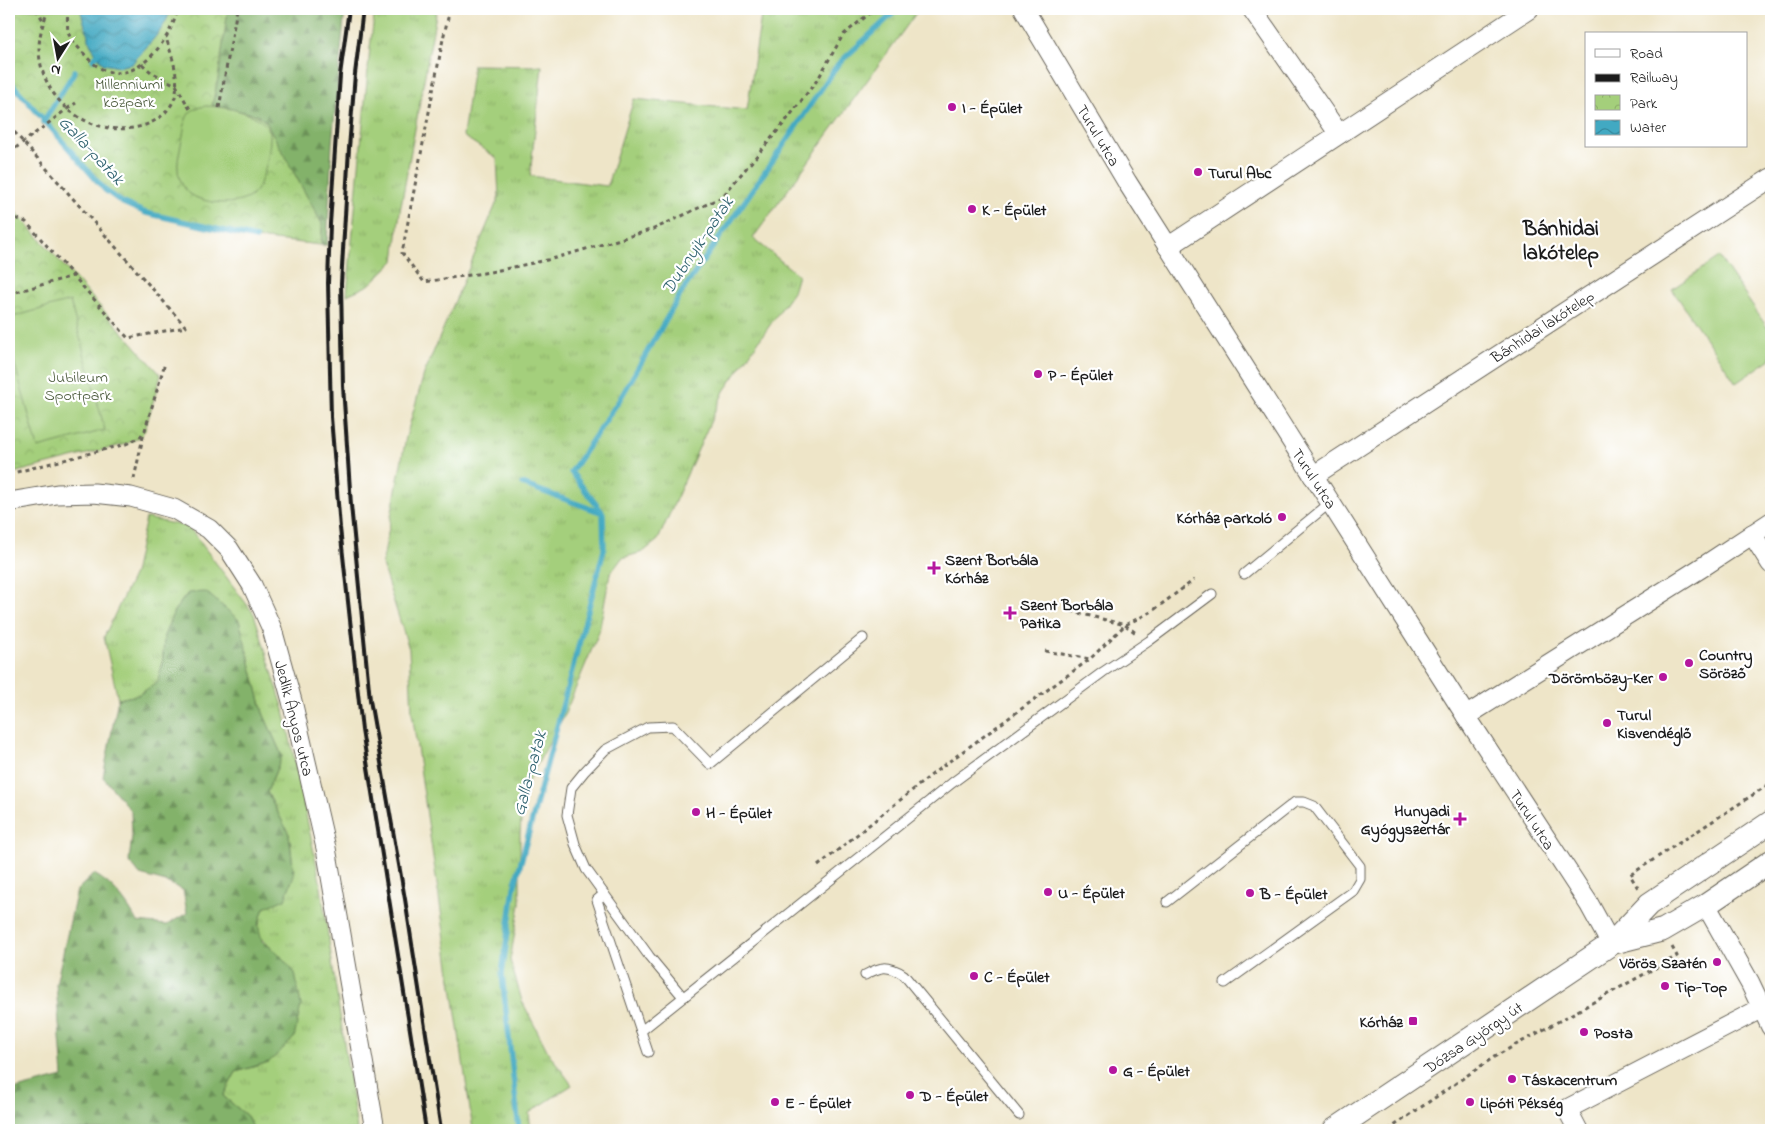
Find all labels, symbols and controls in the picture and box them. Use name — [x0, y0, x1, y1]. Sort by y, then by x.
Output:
north arrow — [32, 32, 82, 82]
legend — [1585, 32, 1748, 148]
text: Road — [1630, 43, 1663, 65]
text: N — [49, 58, 62, 80]
text: Railway — [1630, 67, 1678, 90]
park label: Millenniumi közpark — [95, 73, 163, 115]
text: Park — [1630, 93, 1658, 115]
place label: I - Épület — [962, 97, 1023, 121]
marker: I - Épület — [946, 101, 958, 113]
street label: Turul utca — [1069, 101, 1125, 171]
water label: Galla-patak — [51, 111, 130, 193]
text: Water — [1630, 117, 1666, 139]
place label: Turul Abc — [1208, 162, 1272, 186]
marker: Turul Abc — [1192, 166, 1204, 178]
water label: Dubnyik-patak — [656, 191, 742, 300]
place label: K - Épület — [982, 199, 1047, 223]
marker: K - Épület — [966, 203, 978, 215]
district label: Bánhidai lakótelep — [1522, 215, 1599, 269]
street label: Bánhidai lakótelep — [1486, 285, 1600, 371]
place label: P - Épület — [1048, 364, 1114, 388]
park label: Jubileum Sportpark — [45, 366, 112, 408]
marker: P - Épület — [1032, 368, 1044, 380]
street label: Turul utca — [1285, 444, 1342, 514]
place label: Kórház parkoló — [1176, 507, 1272, 531]
marker: Kórház parkoló — [1276, 511, 1288, 523]
place label: Szent Borbála Kórház — [945, 549, 1039, 591]
marker: Szent Borbála Kórház — [927, 561, 941, 575]
place label: Szent Borbála Patika — [1020, 594, 1114, 636]
marker: Szent Borbála Patika — [1004, 607, 1016, 619]
place label: Country Söröző — [1699, 644, 1752, 686]
marker: Country Söröző — [1683, 657, 1695, 669]
street label: Jedlik Ányos utca — [267, 658, 319, 779]
place label: Dörömbözy-Ker — [1548, 667, 1654, 692]
marker: Dörömbözy-Ker — [1657, 671, 1669, 683]
place label: Turul Kisvendéglő — [1617, 704, 1691, 747]
marker: Turul Kisvendéglő — [1601, 717, 1613, 729]
water label: Galla-patak — [507, 727, 555, 819]
street label: Turul utca — [1503, 785, 1560, 855]
place label: Hunyadi Gyógyszertár — [1361, 800, 1451, 843]
place label: H - Épület — [706, 802, 773, 826]
marker: H - Épület — [690, 806, 702, 818]
marker: Hunyadi Gyógyszertár — [1454, 813, 1466, 825]
place label: U - Épület — [1058, 882, 1125, 906]
place label: B - Épület — [1259, 883, 1328, 907]
marker: U - Épület — [1042, 886, 1054, 898]
marker: B - Épület — [1244, 887, 1256, 899]
place label: Vörös Szatén — [1619, 952, 1707, 976]
marker: Vörös Szatén — [1711, 956, 1723, 968]
place label: C - Épület — [984, 966, 1050, 990]
marker: C - Épület — [968, 970, 980, 982]
place label: Tip-Top — [1675, 976, 1728, 1000]
marker: Tip-Top — [1659, 980, 1671, 992]
street label: Dózsa György út — [1419, 996, 1529, 1081]
place label: Kórház — [1360, 1011, 1404, 1035]
marker: Kórház — [1407, 1015, 1419, 1027]
place label: Posta — [1594, 1022, 1633, 1046]
marker: Posta — [1578, 1026, 1590, 1038]
place label: G - Épület — [1123, 1060, 1190, 1084]
marker: G - Épület — [1107, 1064, 1119, 1076]
place label: Táskacentrum — [1522, 1069, 1618, 1093]
marker: Táskacentrum — [1506, 1073, 1518, 1085]
place label: D - Épület — [919, 1085, 989, 1109]
marker: D - Épület — [904, 1089, 916, 1101]
place label: E - Épület — [785, 1092, 852, 1116]
place label: Lipóti Pékség — [1480, 1092, 1563, 1117]
marker: E - Épület — [769, 1096, 781, 1108]
marker: Lipóti Pékség — [1464, 1096, 1476, 1108]

